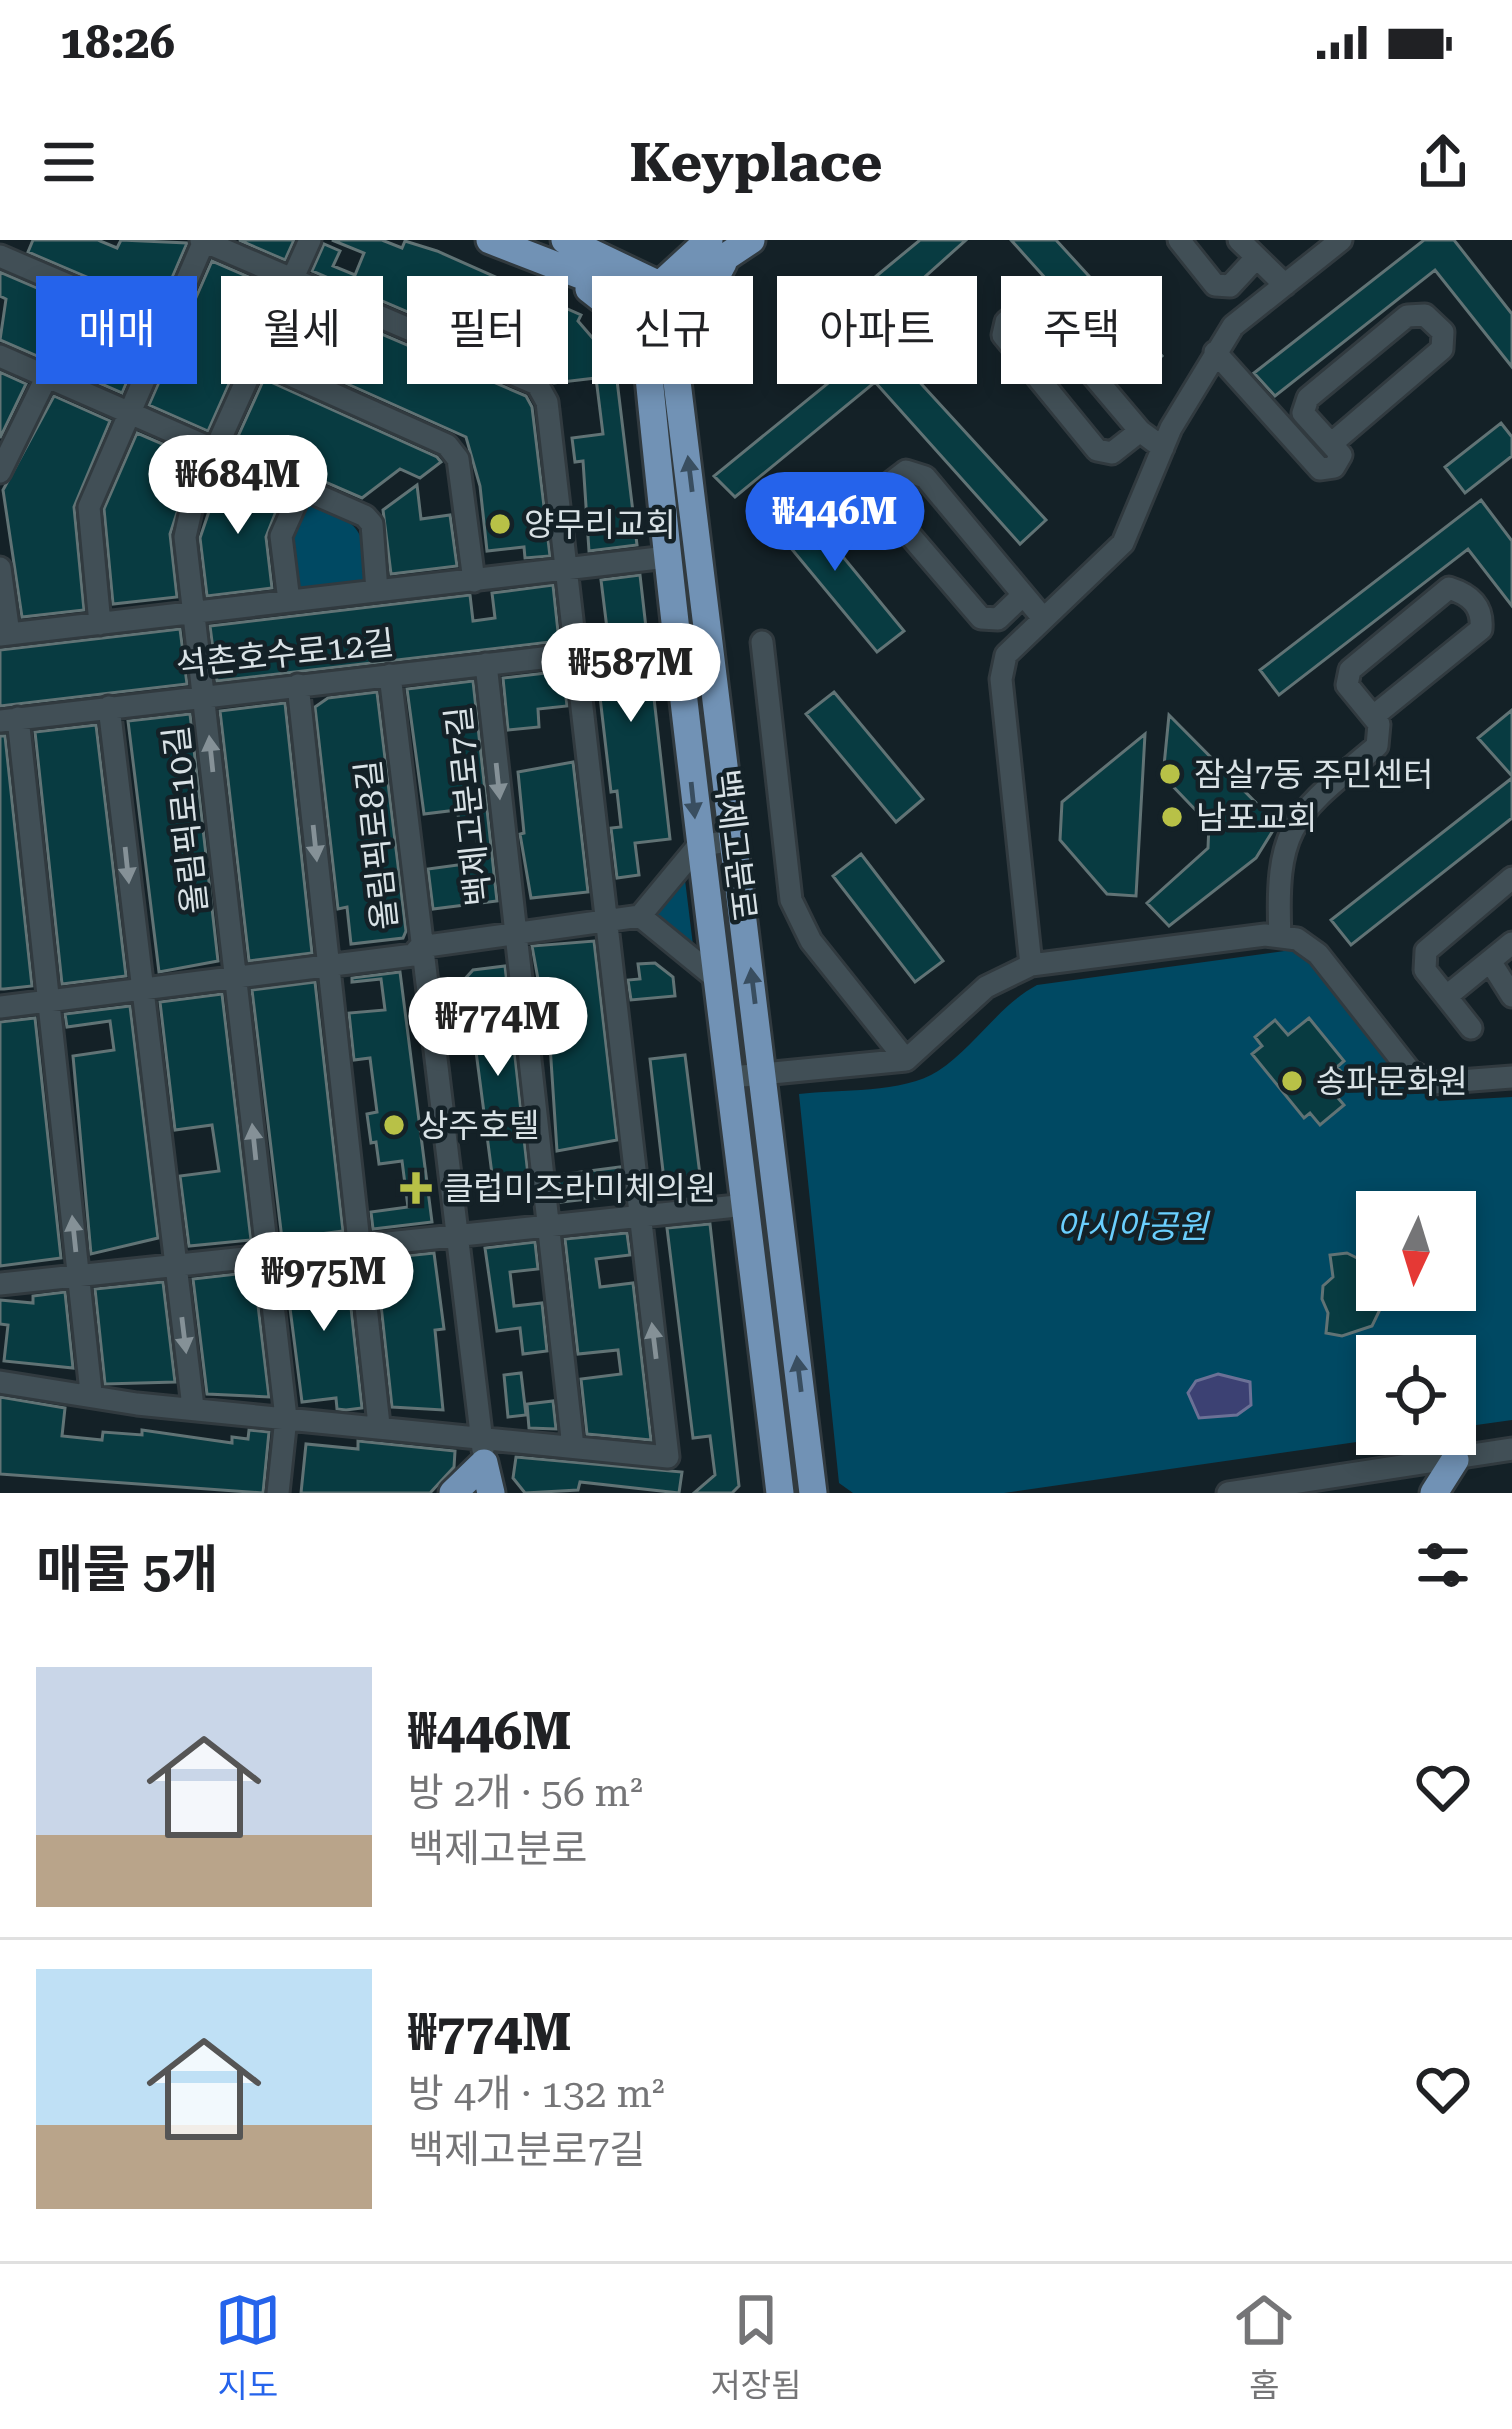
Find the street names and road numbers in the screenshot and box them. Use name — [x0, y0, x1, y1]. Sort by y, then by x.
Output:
street label: 석촌호수로12길 — [174, 623, 396, 684]
street label: 백제고분로7길 — [439, 704, 498, 908]
street label: 올림픽로10길 — [156, 724, 215, 916]
street label: 올림픽로8길 — [348, 758, 405, 932]
street label: 백제고분로 — [707, 767, 764, 923]

